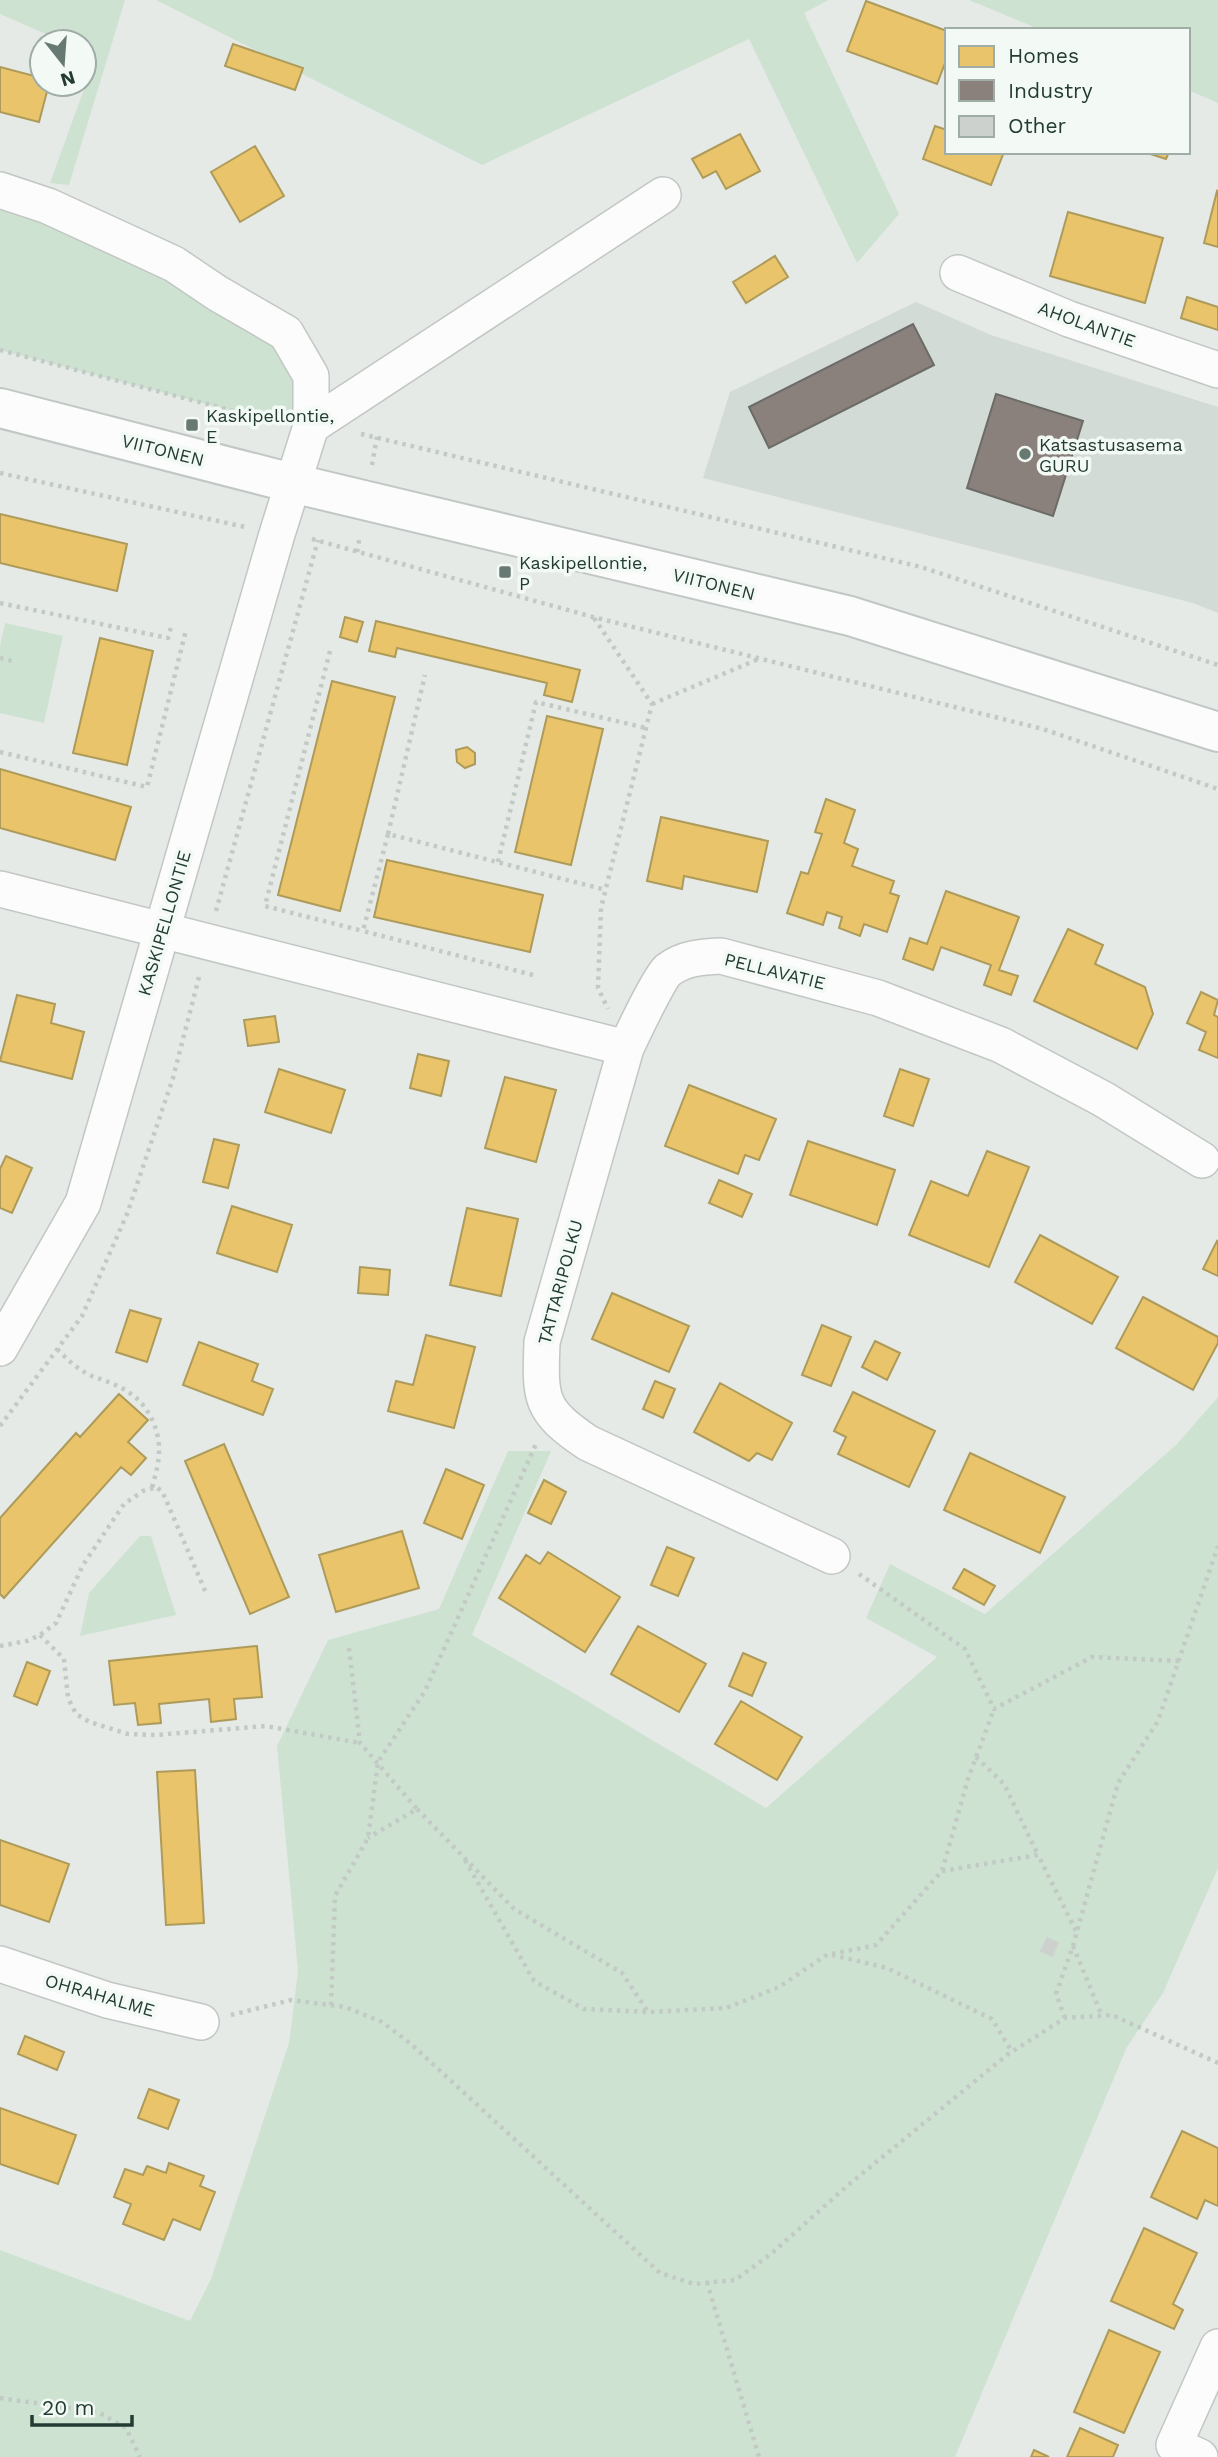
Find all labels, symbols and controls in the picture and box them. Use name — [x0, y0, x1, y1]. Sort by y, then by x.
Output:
north arrow — [28, 28, 98, 98]
legend — [945, 28, 1190, 154]
text: Homes — [1008, 43, 1079, 68]
text: N — [58, 66, 78, 92]
text: Industry — [1008, 78, 1093, 103]
text: Other — [1008, 113, 1067, 138]
street label: AHOLANTIE — [1035, 297, 1139, 351]
place label: Kaskipellontie, E — [206, 405, 334, 447]
marker: Kaskipellontie, E — [184, 417, 200, 433]
street label: VIITONEN — [120, 430, 206, 470]
place label: Katsastusasema GURU — [1039, 434, 1183, 476]
marker: Katsastusasema GURU — [1017, 446, 1033, 462]
place label: Kaskipellontie, P — [519, 552, 647, 594]
marker: Kaskipellontie, P — [497, 564, 513, 580]
street label: VIITONEN — [671, 564, 757, 604]
street label: KASKIPELLONTIE — [133, 848, 195, 998]
street label: PELLAVATIE — [722, 948, 828, 994]
street label: TATTARIPOLKU — [533, 1217, 587, 1347]
street label: OHRAHALME — [43, 1969, 157, 2021]
scale bar — [32, 2384, 131, 2428]
text: 20 m — [42, 2395, 94, 2420]

